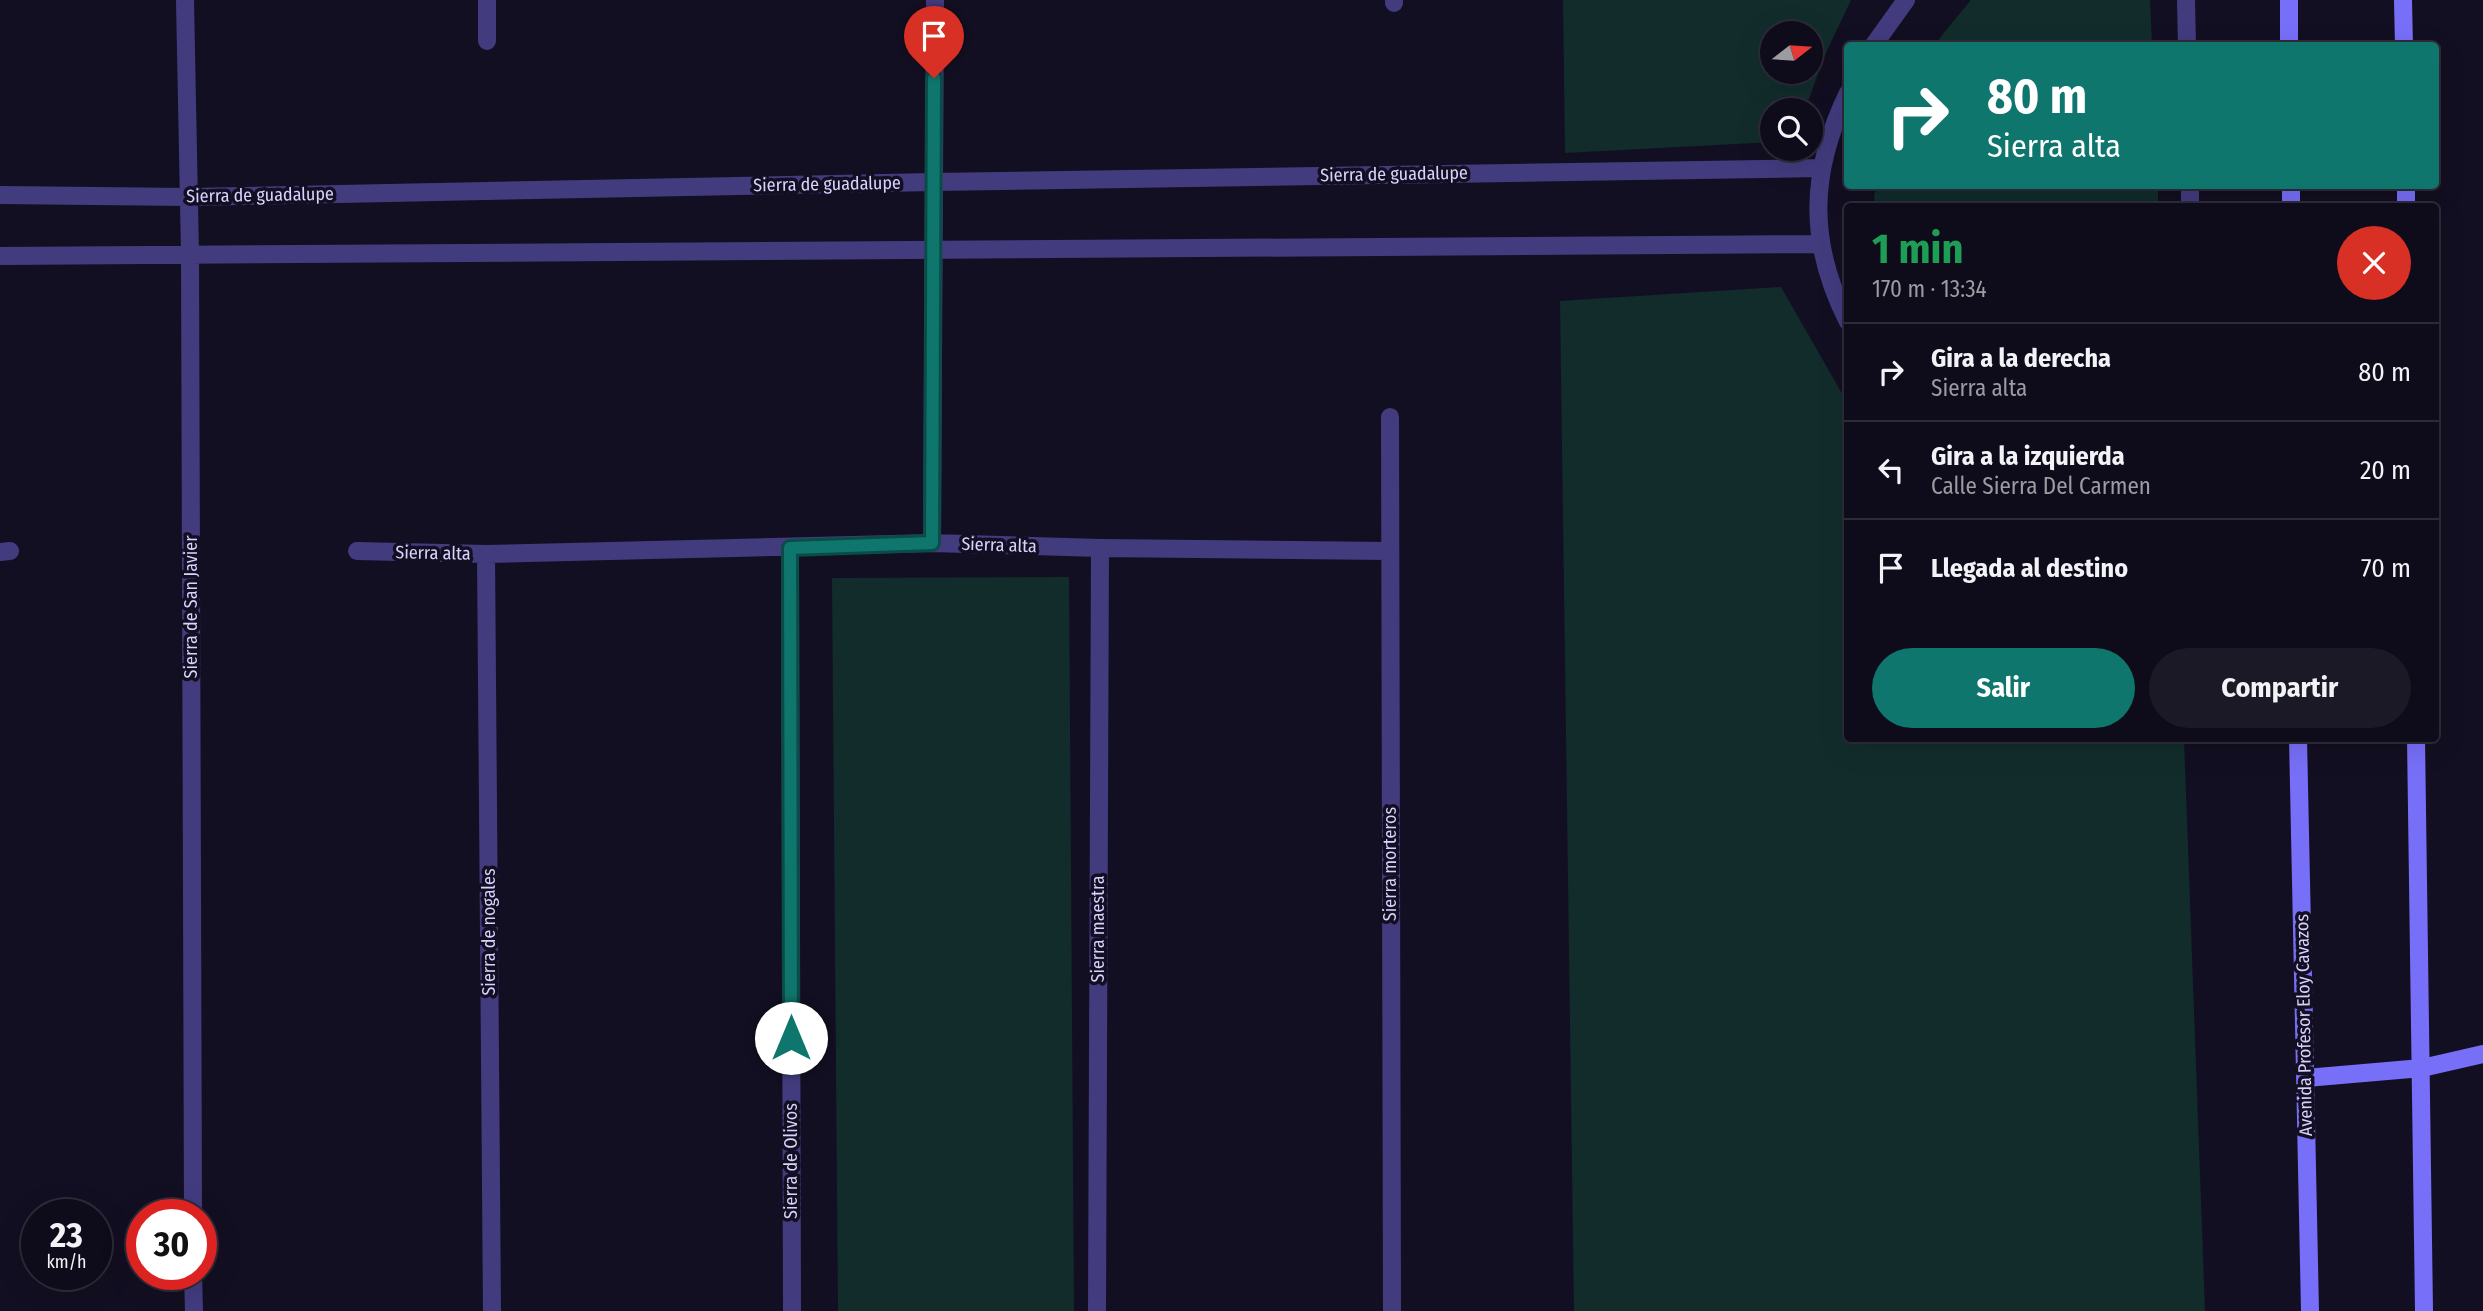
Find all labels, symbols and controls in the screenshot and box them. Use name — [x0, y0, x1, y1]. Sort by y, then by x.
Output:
pin — [904, 6, 964, 78]
icon: arrive — [915, 17, 953, 55]
north arrow — [1760, 21, 1824, 84]
map controls — [1760, 21, 1823, 161]
text: 80 m — [1987, 67, 2087, 126]
icon: right — [1872, 70, 1963, 161]
button: search — [1760, 98, 1823, 161]
text: Sierra alta — [1987, 127, 2121, 165]
street label: Sierra de guadalupe — [1320, 162, 1468, 186]
street label: Sierra de guadalupe — [753, 172, 901, 196]
street label: Sierra de guadalupe — [186, 183, 334, 207]
text: 1 min — [1872, 224, 1963, 274]
button: close — [2337, 226, 2411, 300]
text: 170 m · 13:34 — [1872, 275, 1987, 303]
text: Gira a la derecha — [1931, 343, 2111, 374]
icon: right — [1872, 353, 1910, 391]
text: 80 m — [2358, 357, 2411, 388]
text: Sierra alta — [1931, 374, 2027, 402]
text: Gira a la izquierda — [1931, 441, 2125, 472]
icon: left — [1872, 451, 1910, 489]
text: 20 m — [2360, 455, 2411, 486]
text: Calle Sierra Del Carmen — [1931, 472, 2151, 500]
street label: Sierra alta — [961, 533, 1037, 557]
street label: Sierra de San Javier — [180, 535, 202, 678]
street label: Sierra alta — [395, 541, 471, 565]
icon: arrive — [1872, 549, 1910, 587]
text: Llegada al destino — [1931, 553, 2128, 584]
text: 70 m — [2361, 553, 2411, 584]
button: Salir — [1872, 648, 2135, 728]
button: Compartir — [2149, 648, 2411, 728]
street label: Sierra morteros — [1379, 806, 1401, 921]
street label: Sierra de nogales — [478, 868, 500, 996]
street label: Sierra maestra — [1087, 875, 1109, 983]
street label: Avenida Profesor Eloy Cavazos — [2291, 913, 2317, 1136]
position arrow — [754, 1001, 828, 1075]
street label: Sierra de Olivos — [780, 1103, 802, 1219]
speed limit sign: 30 — [126, 1199, 217, 1290]
text: 23 — [50, 1214, 83, 1256]
text: km/h — [46, 1251, 87, 1273]

